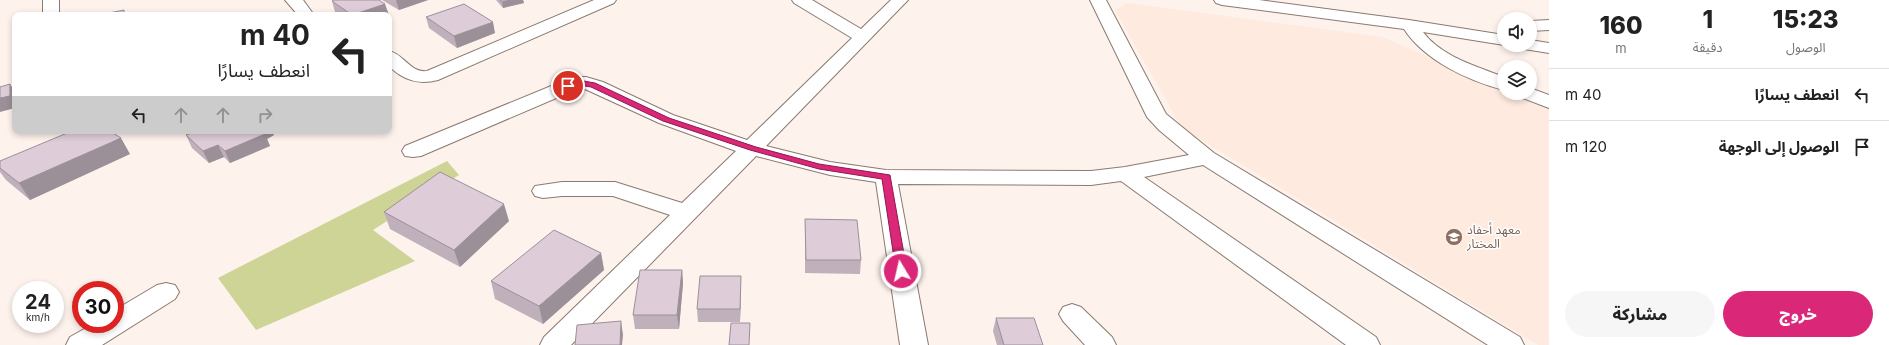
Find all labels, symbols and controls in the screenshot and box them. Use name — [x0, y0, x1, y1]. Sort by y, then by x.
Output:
text: 1 — [1702, 5, 1713, 34]
text: 15:23 — [1773, 5, 1839, 34]
text: 160 — [1599, 11, 1642, 40]
map controls — [1497, 12, 1537, 100]
button: sound — [1497, 12, 1537, 52]
text: 40 m — [240, 18, 310, 52]
icon: left — [324, 28, 376, 80]
text: دقيقة — [1693, 39, 1722, 55]
text: الوصول — [1786, 39, 1826, 55]
text: m — [1615, 40, 1627, 56]
text: انعطف يسارًا — [218, 60, 310, 81]
button: layers — [1497, 60, 1537, 100]
pin — [551, 69, 585, 103]
icon: arrive — [557, 75, 579, 97]
icon: left — [1851, 84, 1873, 106]
text: 40 m — [1565, 85, 1602, 104]
text: انعطف يسارًا — [1755, 85, 1839, 104]
icon: left — [128, 104, 150, 126]
icon: ahead — [170, 104, 192, 126]
icon: ahead — [212, 104, 234, 126]
icon: right — [254, 104, 276, 126]
icon: arrive — [1851, 136, 1873, 158]
text: 120 m — [1565, 137, 1607, 156]
text: الوصول إلى الوجهة — [1719, 137, 1839, 156]
place label: معهد أحفاد المختار — [1466, 222, 1520, 251]
school or university icon: معهد أحفاد المختار — [1444, 227, 1464, 247]
position arrow — [880, 250, 922, 292]
speed limit sign: 30 — [72, 281, 124, 333]
text: 24 — [25, 290, 51, 314]
button: مشاركة — [1565, 291, 1715, 337]
button: خروج — [1723, 291, 1873, 337]
text: km/h — [26, 311, 50, 323]

